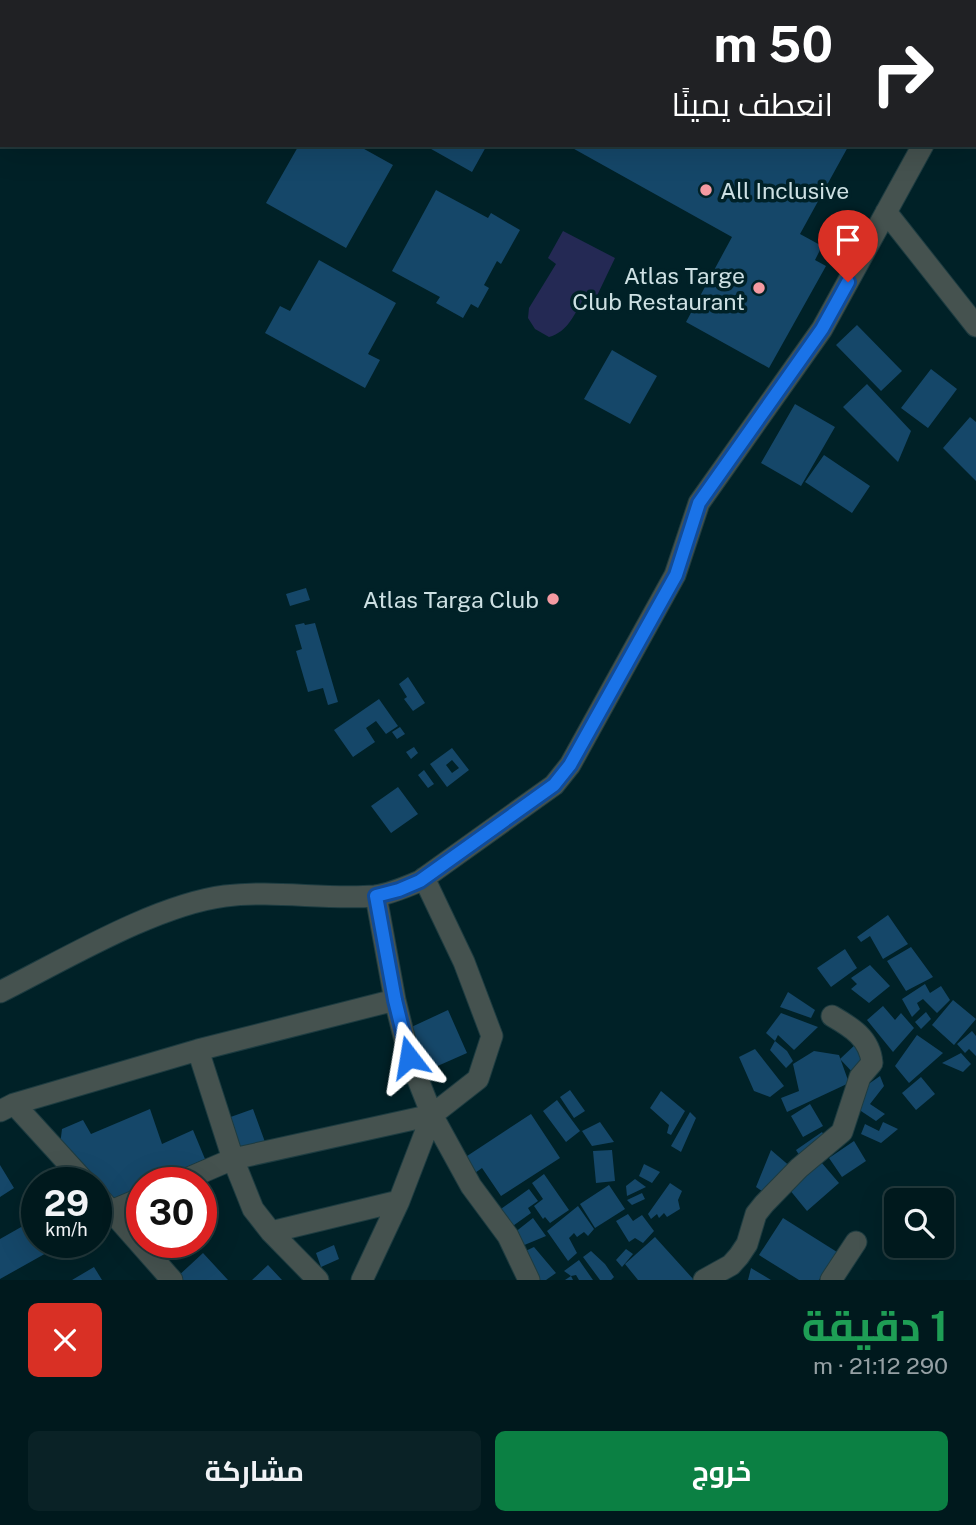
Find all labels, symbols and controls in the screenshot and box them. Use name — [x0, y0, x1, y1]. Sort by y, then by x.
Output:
text: 50 m — [713, 15, 833, 73]
icon: right — [857, 28, 948, 119]
text: انعطف يمينًا — [672, 86, 833, 123]
place label: All Inclusive — [720, 177, 849, 204]
marker: All Inclusive — [698, 182, 714, 198]
pin — [818, 210, 878, 282]
icon: arrive — [829, 221, 867, 259]
place label: Atlas Targe Club Restaurant — [572, 262, 745, 315]
marker: Atlas Targe Club Restaurant — [751, 280, 767, 296]
place label: Atlas Targa Club — [363, 586, 539, 613]
marker: Atlas Targa Club — [545, 591, 561, 607]
position arrow — [372, 1020, 446, 1094]
speed limit sign: 30 — [126, 1167, 217, 1258]
text: 29 — [44, 1183, 89, 1224]
map controls — [884, 1188, 954, 1258]
button: search — [884, 1188, 954, 1258]
text: km/h — [45, 1219, 88, 1240]
text: 1 دقيقة — [802, 1301, 948, 1350]
button: close — [28, 1303, 102, 1377]
text: 290 m · 21:12 — [813, 1352, 948, 1379]
button: مشاركة — [28, 1431, 481, 1511]
button: خروج — [495, 1431, 948, 1511]

